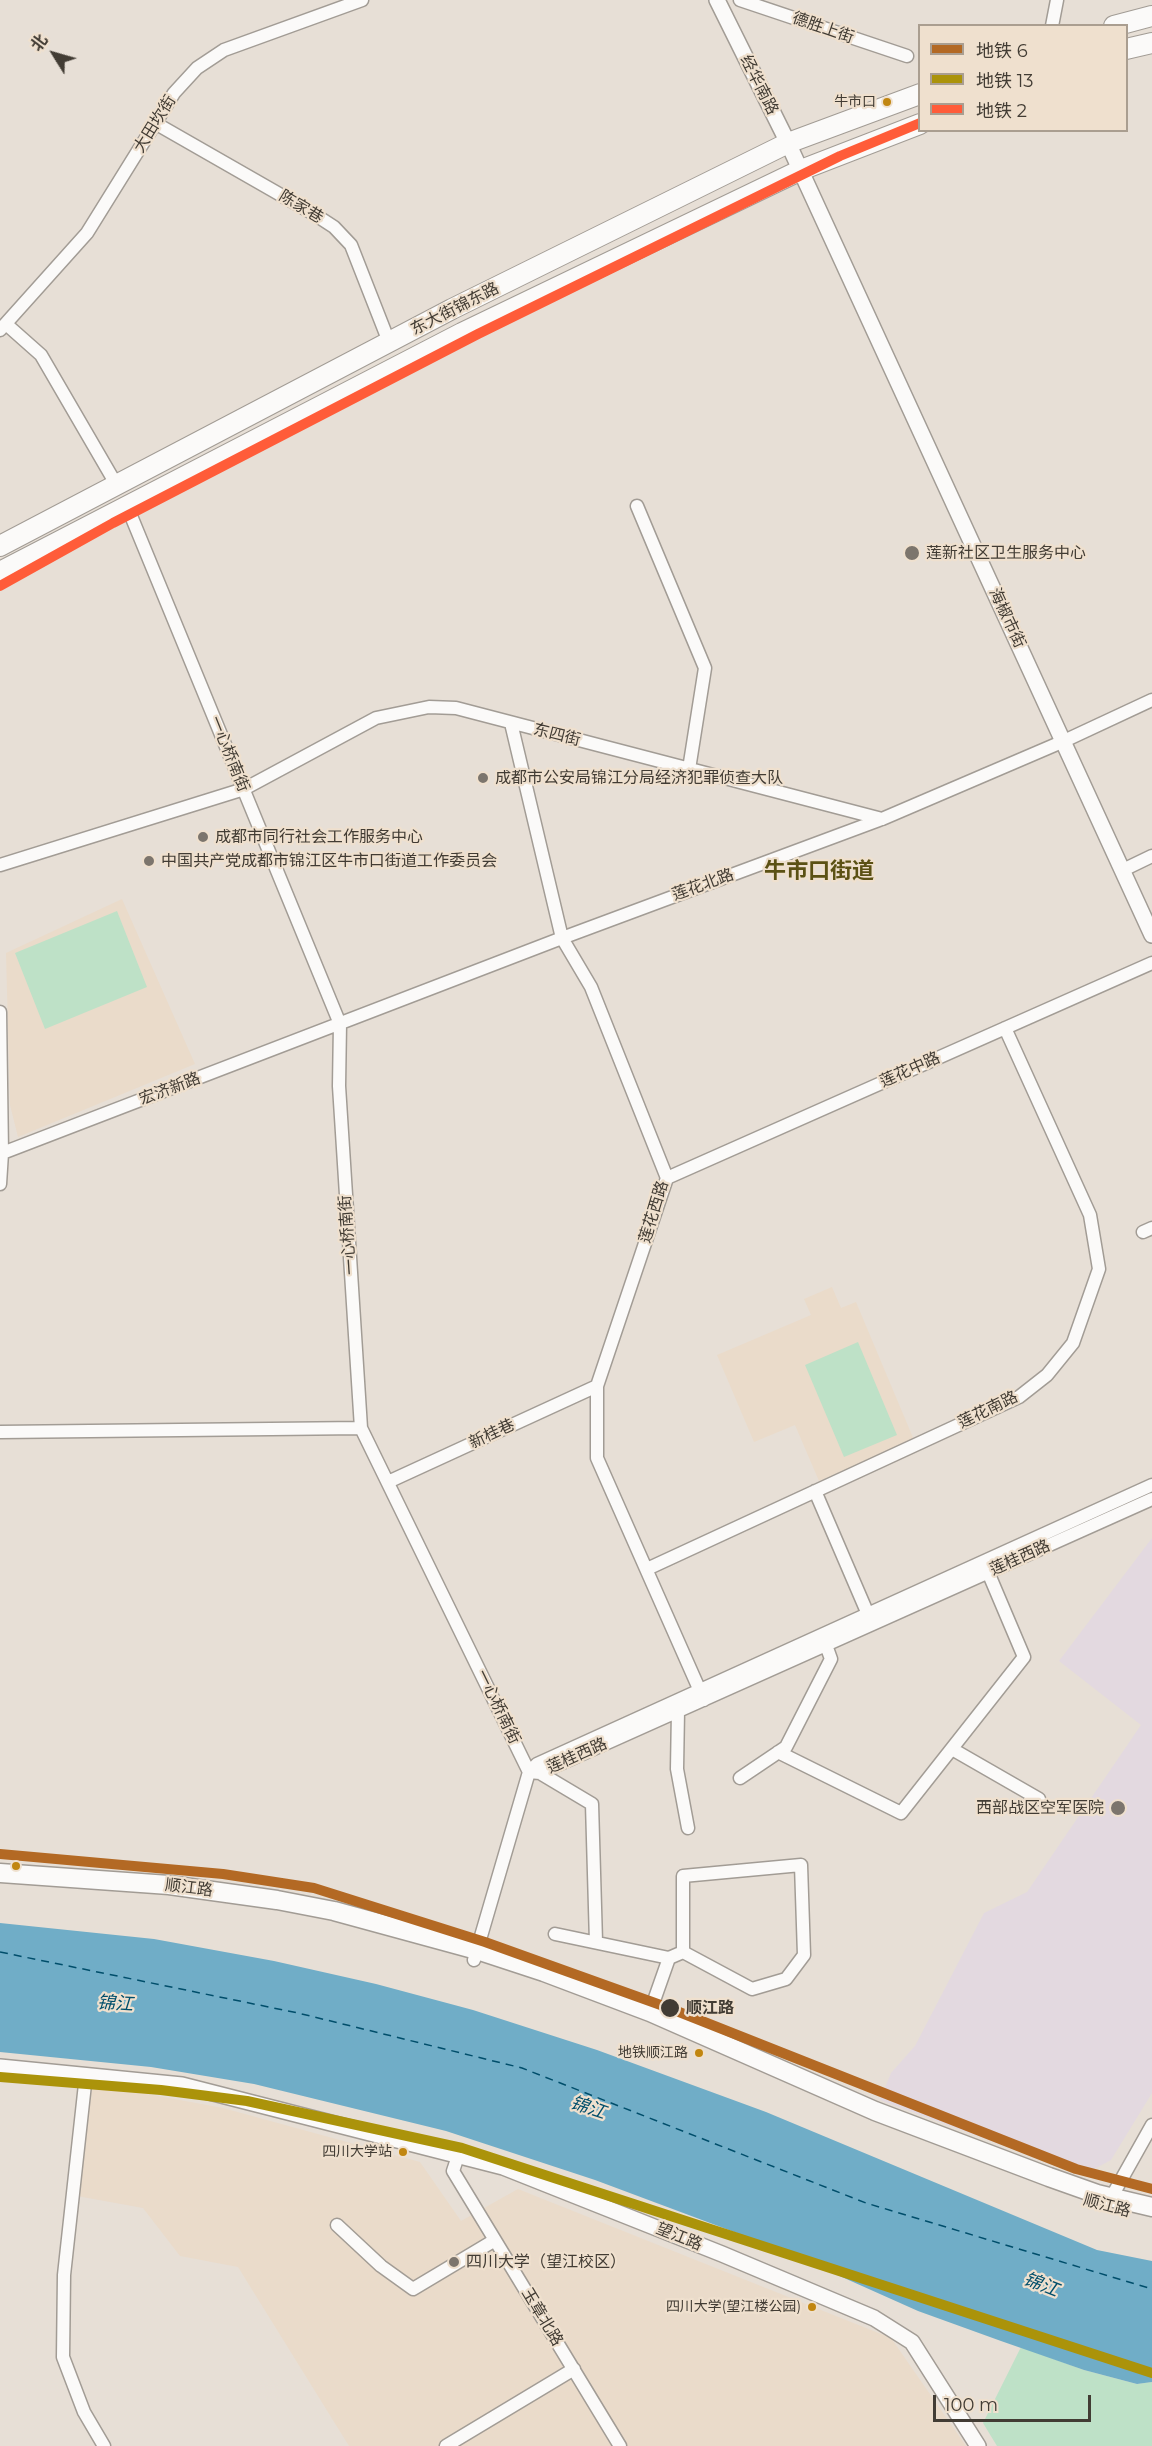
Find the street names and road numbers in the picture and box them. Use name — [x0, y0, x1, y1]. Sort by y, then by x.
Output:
street label: 德胜上街 — [790, 9, 856, 47]
street label: 经华南路 — [736, 52, 782, 118]
street label: 大田坎街 — [130, 92, 180, 156]
street label: 陈家巷 — [275, 186, 327, 228]
street label: 东大街锦东路 — [408, 279, 502, 339]
street label: 海椒市街 — [985, 585, 1029, 651]
street label: 一心桥南街 — [205, 713, 253, 795]
street label: 东四街 — [531, 720, 583, 750]
street label: 莲花北路 — [670, 865, 736, 905]
street label: 莲花中路 — [877, 1048, 943, 1092]
street label: 宏济新路 — [137, 1069, 203, 1109]
street label: 莲花西路 — [635, 1179, 673, 1245]
street label: 一心桥南街 — [336, 1194, 360, 1276]
street label: 莲花南路 — [955, 1387, 1021, 1433]
street label: 新桂巷 — [466, 1415, 518, 1453]
street label: 莲桂西路 — [987, 1536, 1053, 1580]
street label: 一心桥南街 — [472, 1667, 524, 1747]
street label: 莲桂西路 — [544, 1734, 610, 1778]
street label: 顺江路 — [164, 1876, 214, 1900]
street label: 顺江路 — [1081, 2191, 1133, 2221]
street label: 望江路 — [653, 2219, 705, 2255]
street label: 玉章北路 — [517, 2285, 567, 2349]

